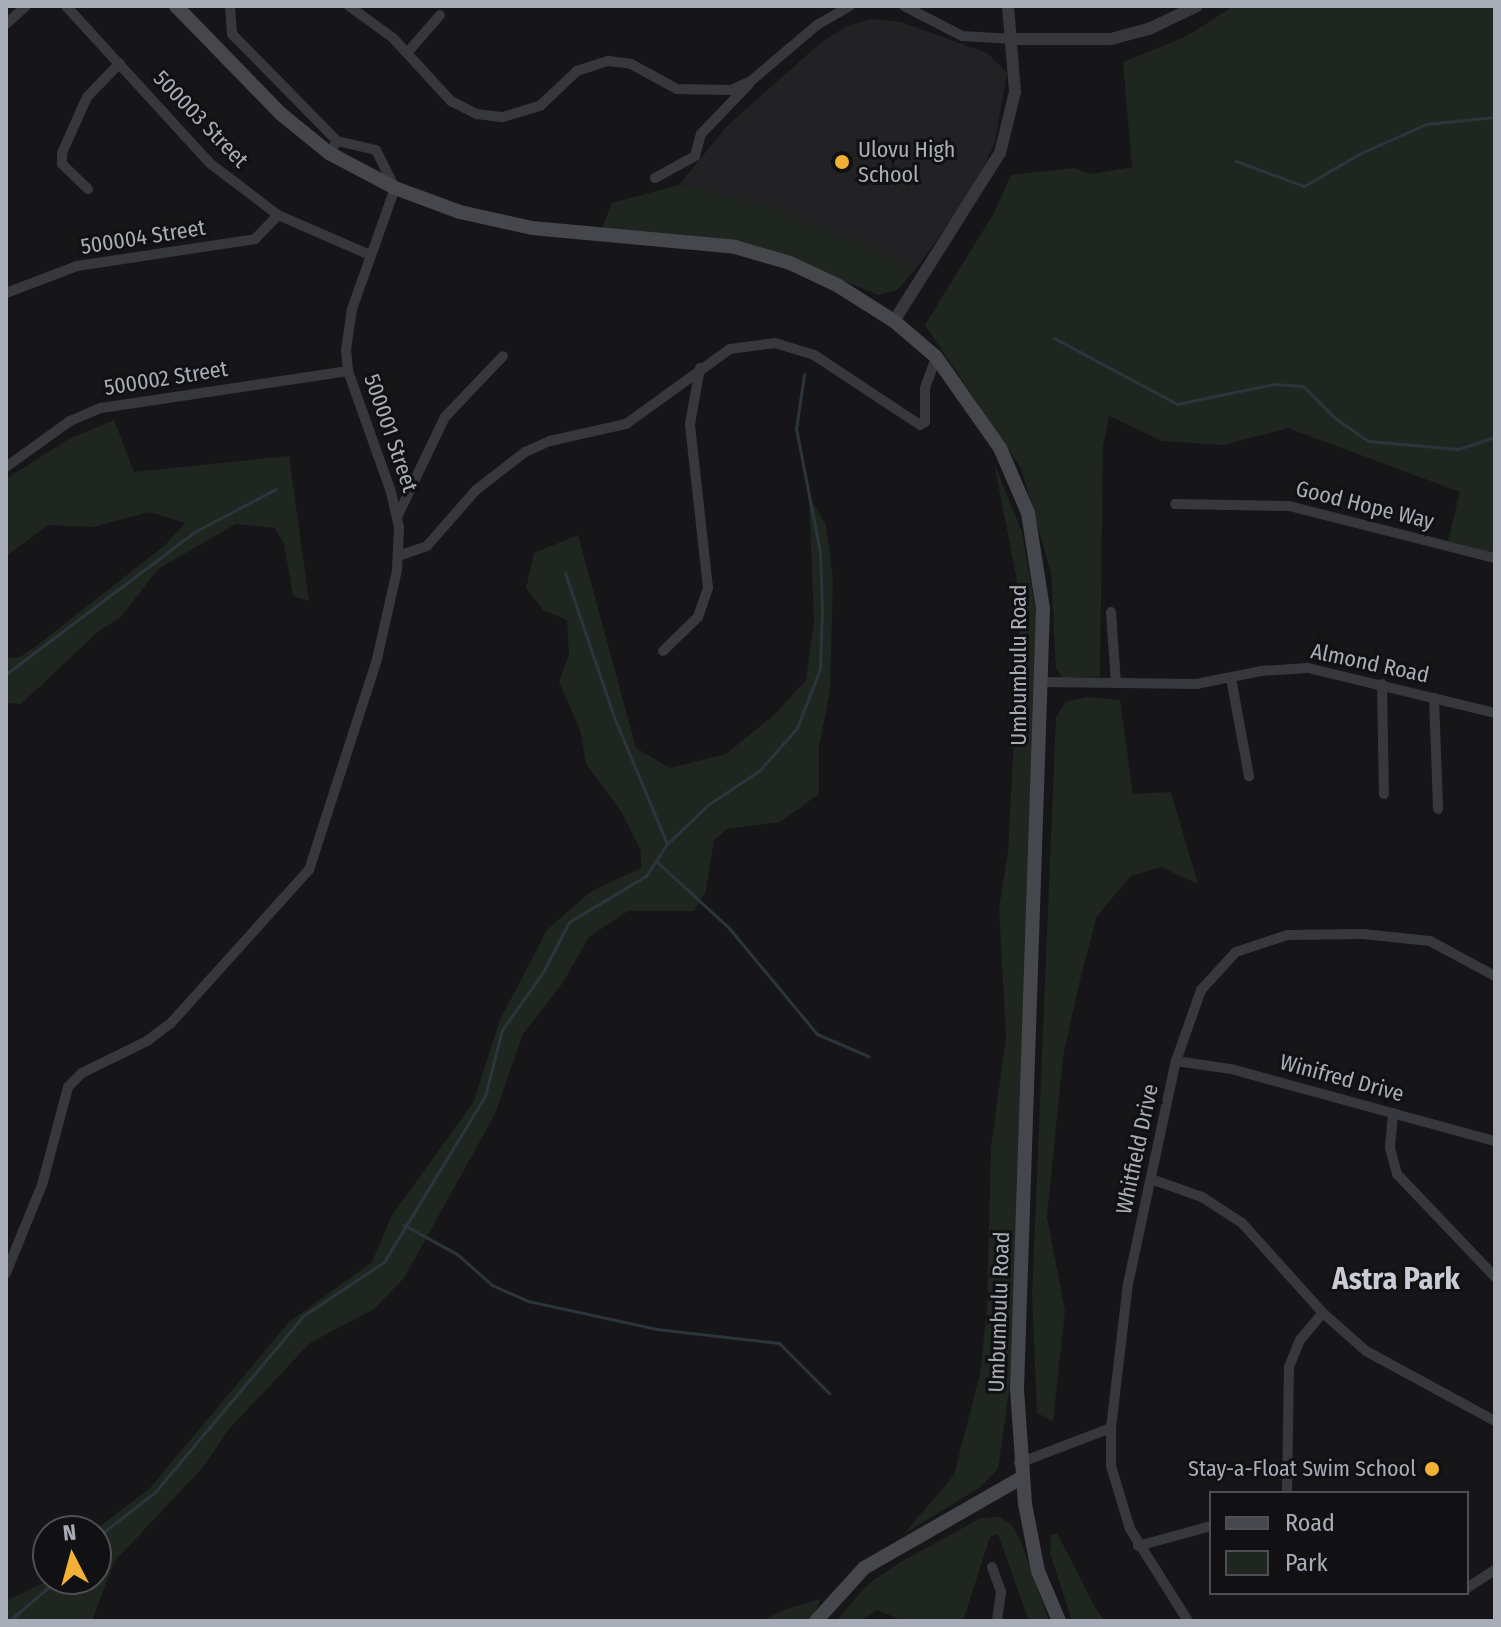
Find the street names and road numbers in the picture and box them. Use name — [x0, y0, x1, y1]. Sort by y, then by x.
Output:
street label: 500003 Street — [148, 65, 254, 173]
street label: 500004 Street — [79, 214, 207, 260]
street label: 500002 Street — [102, 355, 230, 401]
street label: 500001 Street — [358, 370, 424, 496]
street label: Good Hope Way — [1293, 475, 1437, 535]
street label: Umbumbulu Road — [1006, 584, 1032, 746]
street label: Almond Road — [1309, 638, 1431, 688]
street label: Winifred Drive — [1277, 1049, 1407, 1107]
street label: Whitfield Drive — [1110, 1081, 1164, 1217]
street label: Umbumbulu Road — [983, 1231, 1015, 1393]

